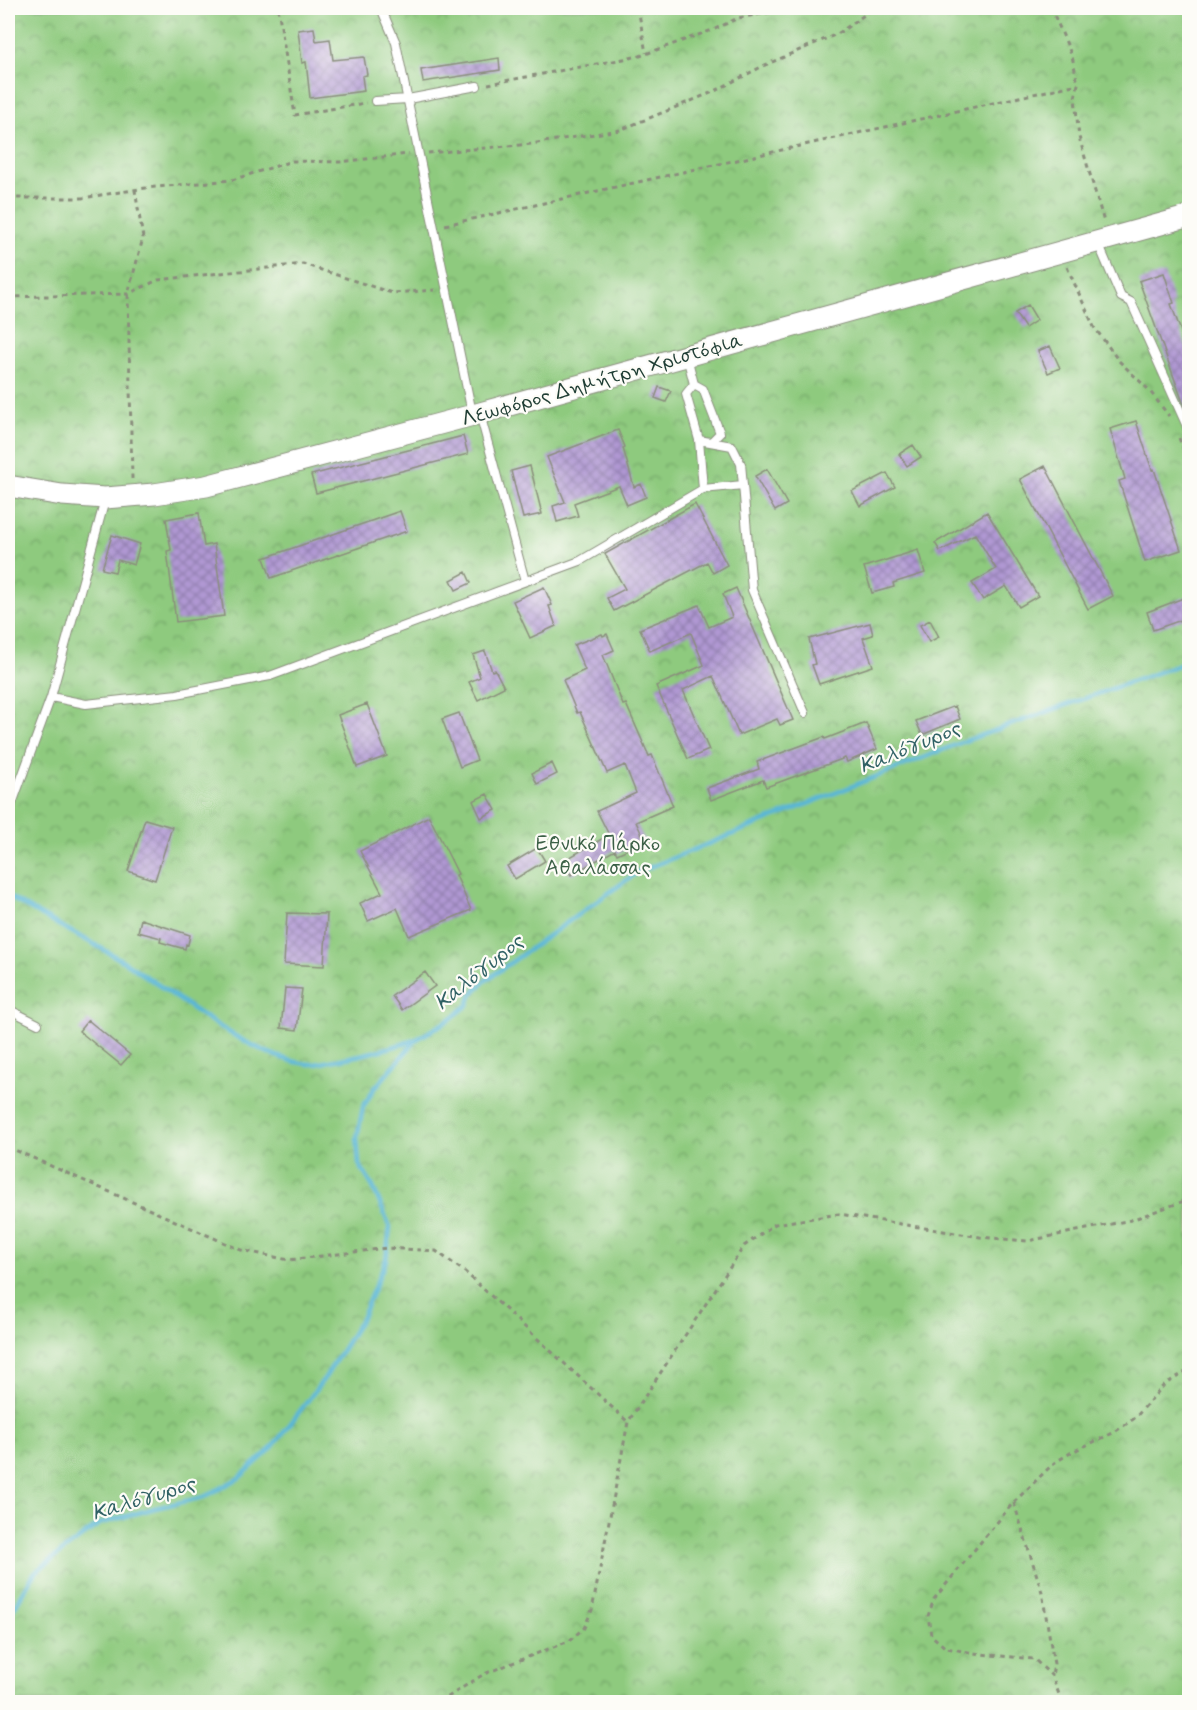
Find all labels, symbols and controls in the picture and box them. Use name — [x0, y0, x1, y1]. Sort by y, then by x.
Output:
street label: Λεωφόρος Δημήτρη Χριστόφια — [458, 326, 746, 434]
water label: Καλόγυρος — [855, 714, 966, 781]
park label: Εθνικό Πάρκο Αθαλάσσας — [536, 830, 660, 882]
water label: Καλόγυρος — [429, 927, 530, 1017]
water label: Καλόγυρος — [89, 1470, 200, 1528]

